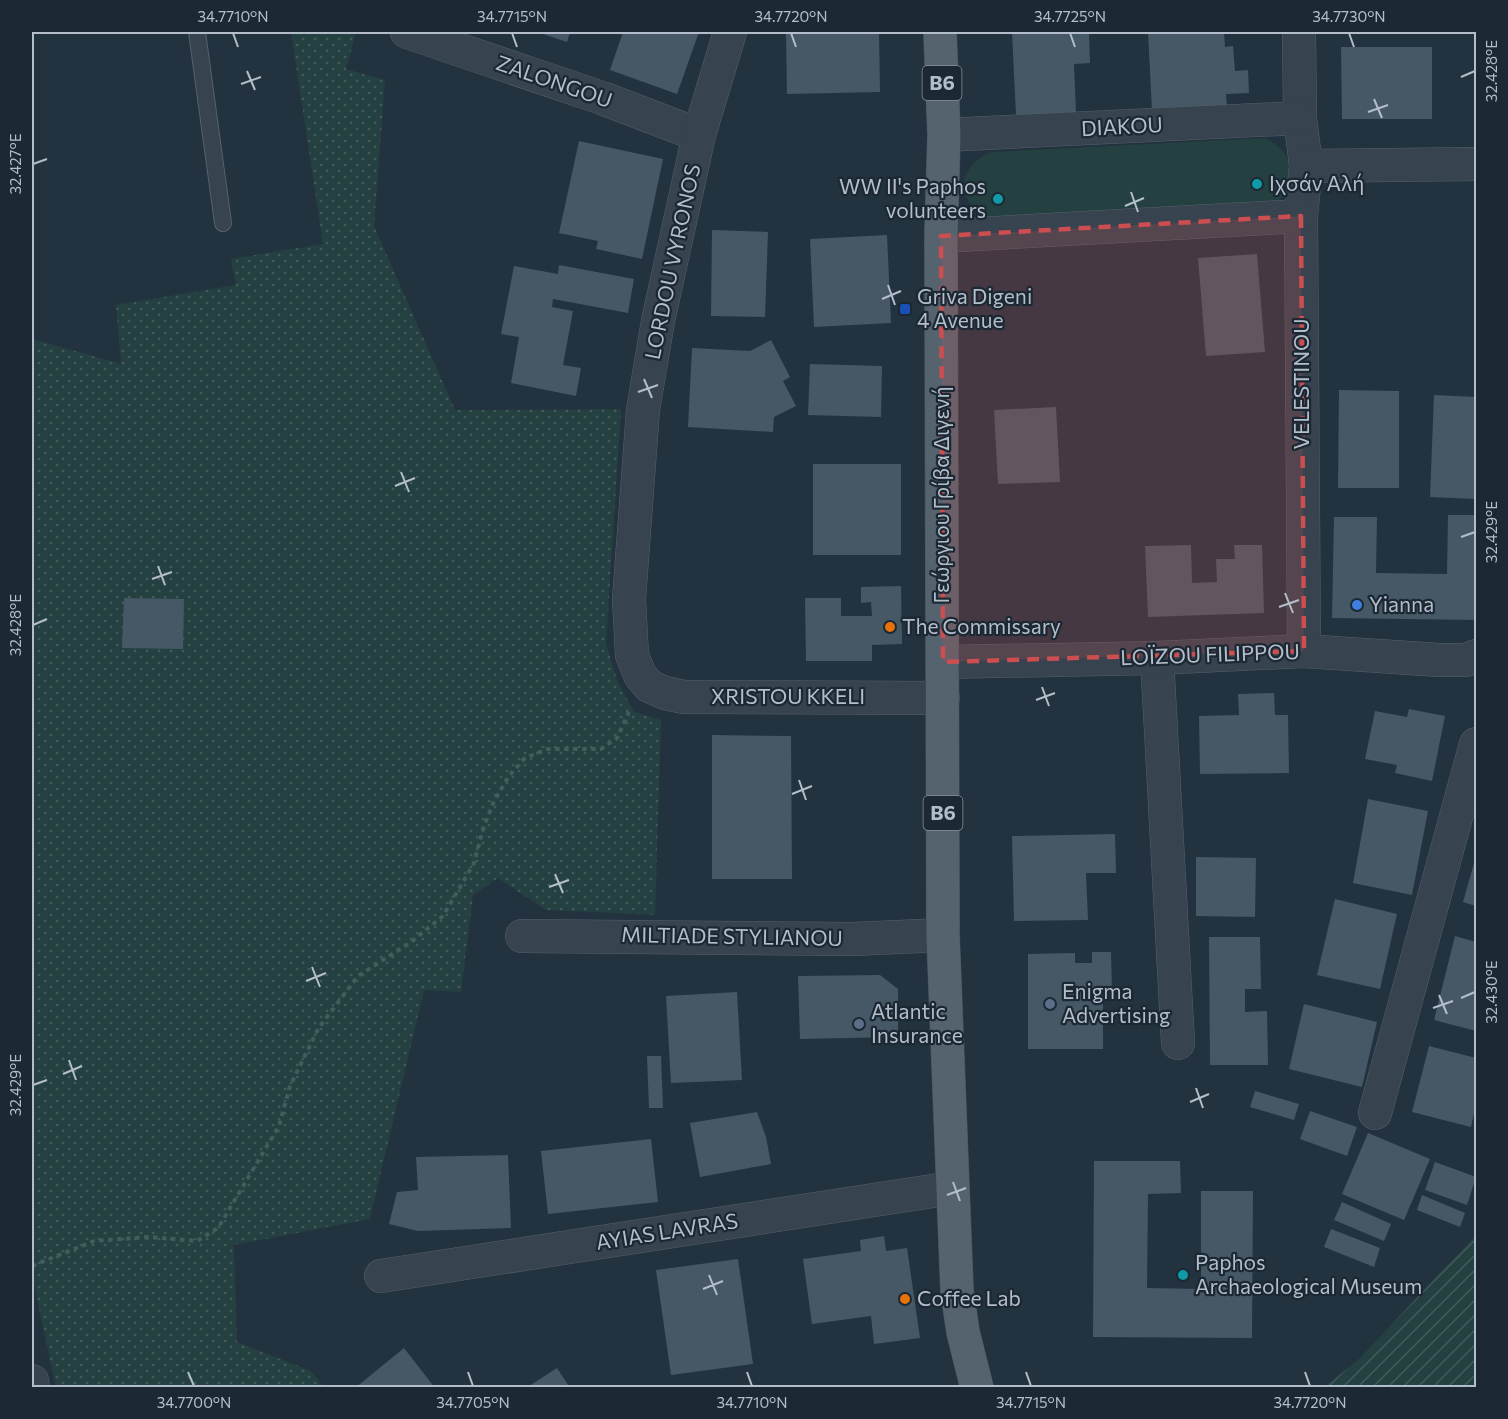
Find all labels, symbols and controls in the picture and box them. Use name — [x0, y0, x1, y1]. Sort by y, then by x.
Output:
text: 34.7710°N — [197, 7, 269, 25]
text: 34.7715°N — [477, 7, 547, 25]
text: 34.7720°N — [754, 7, 828, 25]
text: 34.7725°N — [1034, 7, 1106, 25]
text: 34.7730°N — [1312, 7, 1386, 25]
text: 32.428°E — [1482, 40, 1500, 102]
street label: ZALONGOU — [493, 49, 616, 112]
road number: B6 — [922, 66, 962, 100]
street label: DIAKOU — [1080, 111, 1163, 140]
text: 32.427°E — [6, 133, 24, 195]
street label: LORDOU VYRONOS — [639, 162, 704, 362]
place label: Ιχσάν Αλή — [1269, 170, 1364, 195]
place label: WW II's Paphos volunteers — [839, 173, 986, 222]
marker: Ιχσάν Αλή — [1250, 177, 1264, 191]
marker: WW II's Paphos volunteers — [991, 192, 1005, 206]
place label: Griva Digeni 4 Avenue — [917, 283, 1032, 332]
marker: Griva Digeni 4 Avenue — [898, 302, 912, 316]
street label: VELESTINOU — [1288, 318, 1313, 450]
street label: Γεώργιου Γρίβα Διγενή — [928, 387, 953, 603]
text: 32.429°E — [1482, 501, 1500, 563]
place label: Yianna — [1369, 591, 1434, 616]
text: 32.428°E — [6, 594, 24, 656]
marker: Yianna — [1350, 598, 1364, 612]
place label: The Commissary — [902, 613, 1061, 638]
marker: The Commissary — [883, 620, 897, 634]
street label: LOÏZOU FILIPPOU — [1120, 638, 1300, 669]
street label: XRISTOU KKELI — [711, 683, 865, 708]
road number: B6 — [924, 796, 962, 830]
street label: MILTIADE STYLIANOU — [621, 921, 843, 950]
text: 32.430°E — [1482, 960, 1500, 1024]
place label: Enigma Advertising — [1062, 978, 1170, 1027]
marker: Enigma Advertising — [1043, 997, 1057, 1011]
place label: Atlantic Insurance — [871, 998, 963, 1047]
marker: Atlantic Insurance — [852, 1017, 866, 1031]
text: 32.429°E — [6, 1054, 24, 1116]
street label: AYIAS LAVRAS — [594, 1207, 739, 1254]
place label: Paphos Archaeological Museum — [1195, 1249, 1422, 1298]
marker: Paphos Archaeological Museum — [1176, 1268, 1190, 1282]
place label: Coffee Lab — [917, 1285, 1021, 1310]
marker: Coffee Lab — [898, 1292, 912, 1306]
text: 34.7700°N — [157, 1393, 231, 1411]
text: 34.7705°N — [436, 1393, 510, 1411]
text: 34.7710°N — [716, 1393, 788, 1411]
text: 34.7715°N — [996, 1393, 1066, 1411]
text: 34.7720°N — [1273, 1393, 1347, 1411]

